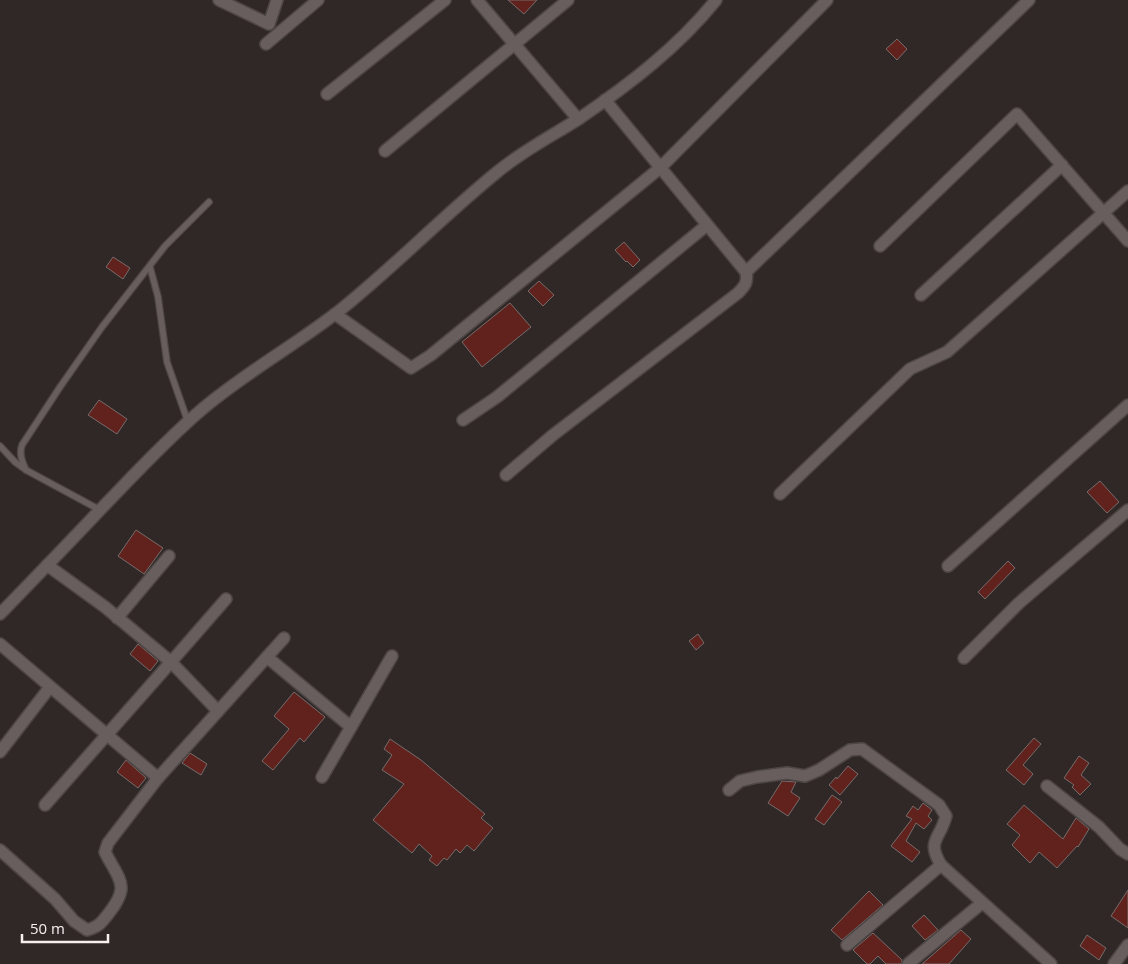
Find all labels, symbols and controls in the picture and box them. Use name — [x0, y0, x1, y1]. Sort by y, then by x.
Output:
scale bar — [22, 912, 109, 944]
text: 50 m — [30, 918, 65, 938]

